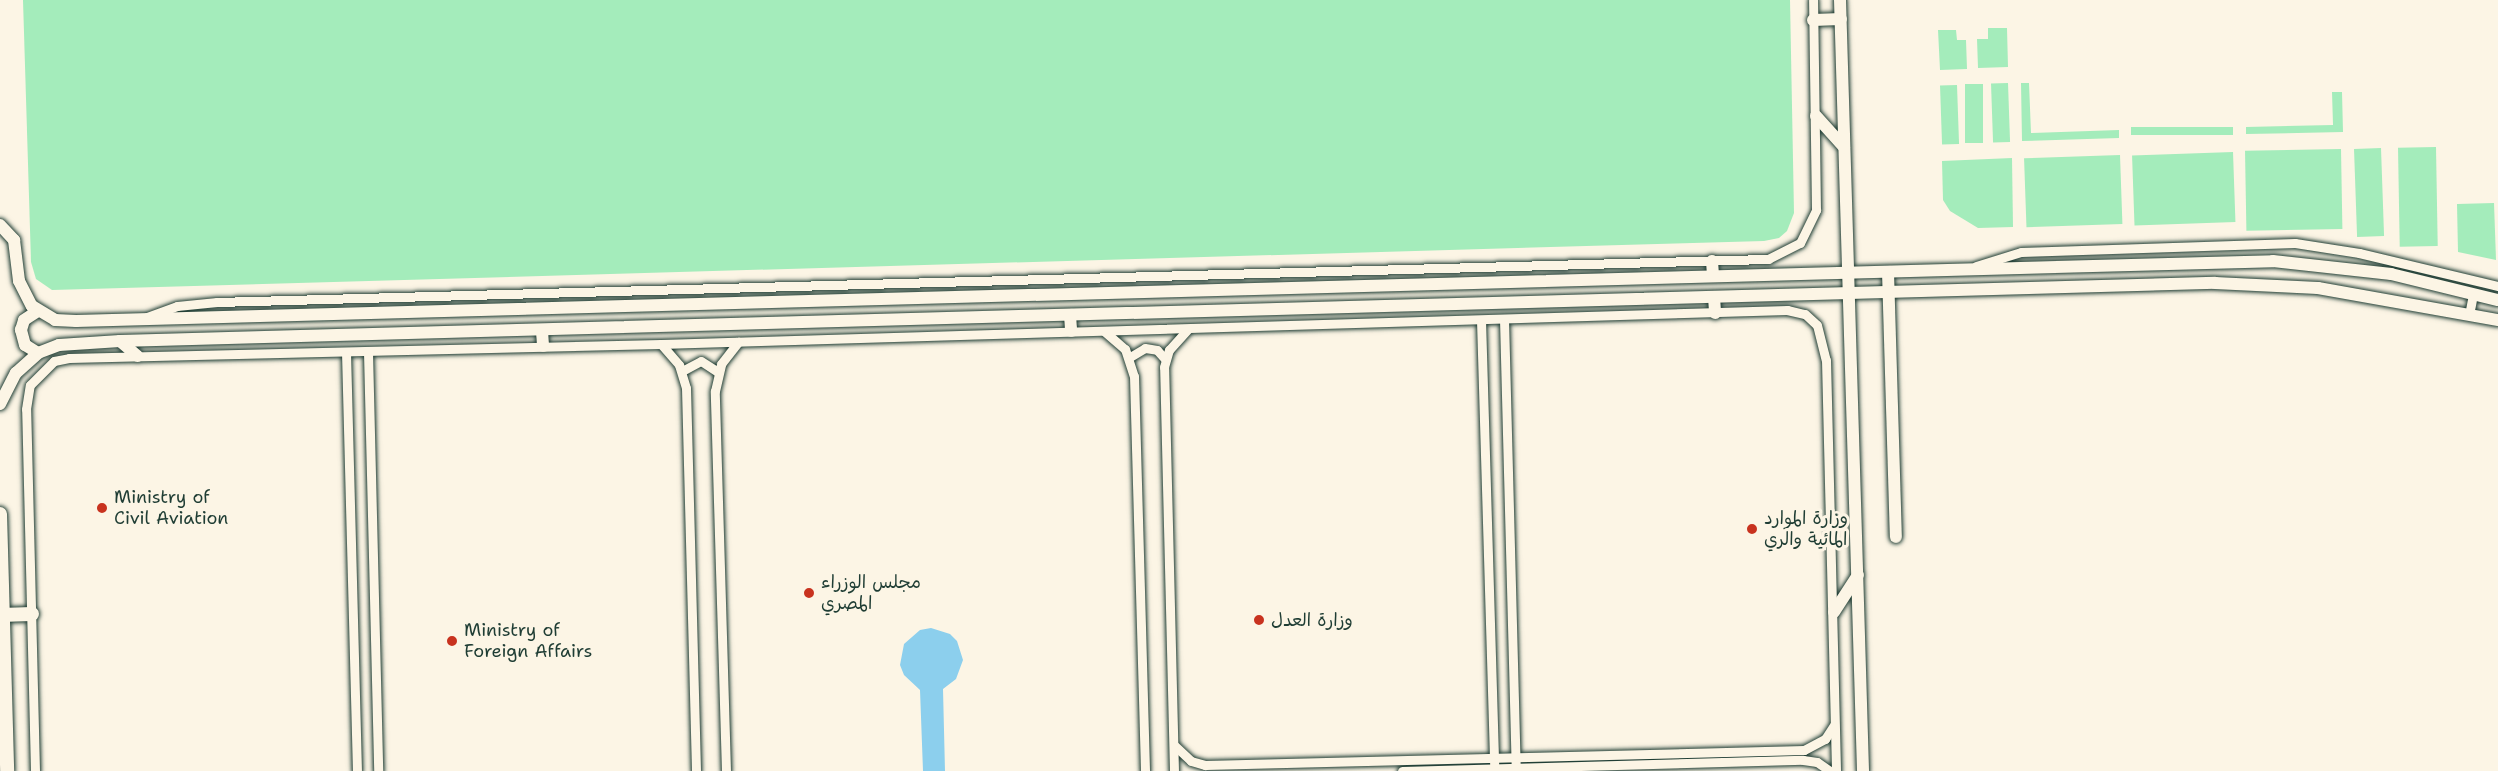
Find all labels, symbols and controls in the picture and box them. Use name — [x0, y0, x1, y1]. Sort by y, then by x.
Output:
place label: Ministry of Civil Aviation — [114, 487, 228, 530]
marker: Ministry of Civil Aviation — [95, 501, 109, 515]
place label: وزارة الموارد المائية والري — [1764, 508, 1848, 550]
marker: وزارة الموارد المائية والري — [1745, 522, 1759, 536]
place label: مجلس الوزراء المصري — [821, 572, 921, 614]
marker: مجلس الوزراء المصري — [802, 586, 816, 600]
place label: وزارة العدل — [1271, 609, 1353, 631]
marker: وزارة العدل — [1252, 613, 1266, 627]
place label: Ministry of Foreign Affairs — [464, 620, 592, 662]
marker: Ministry of Foreign Affairs — [445, 634, 459, 648]

